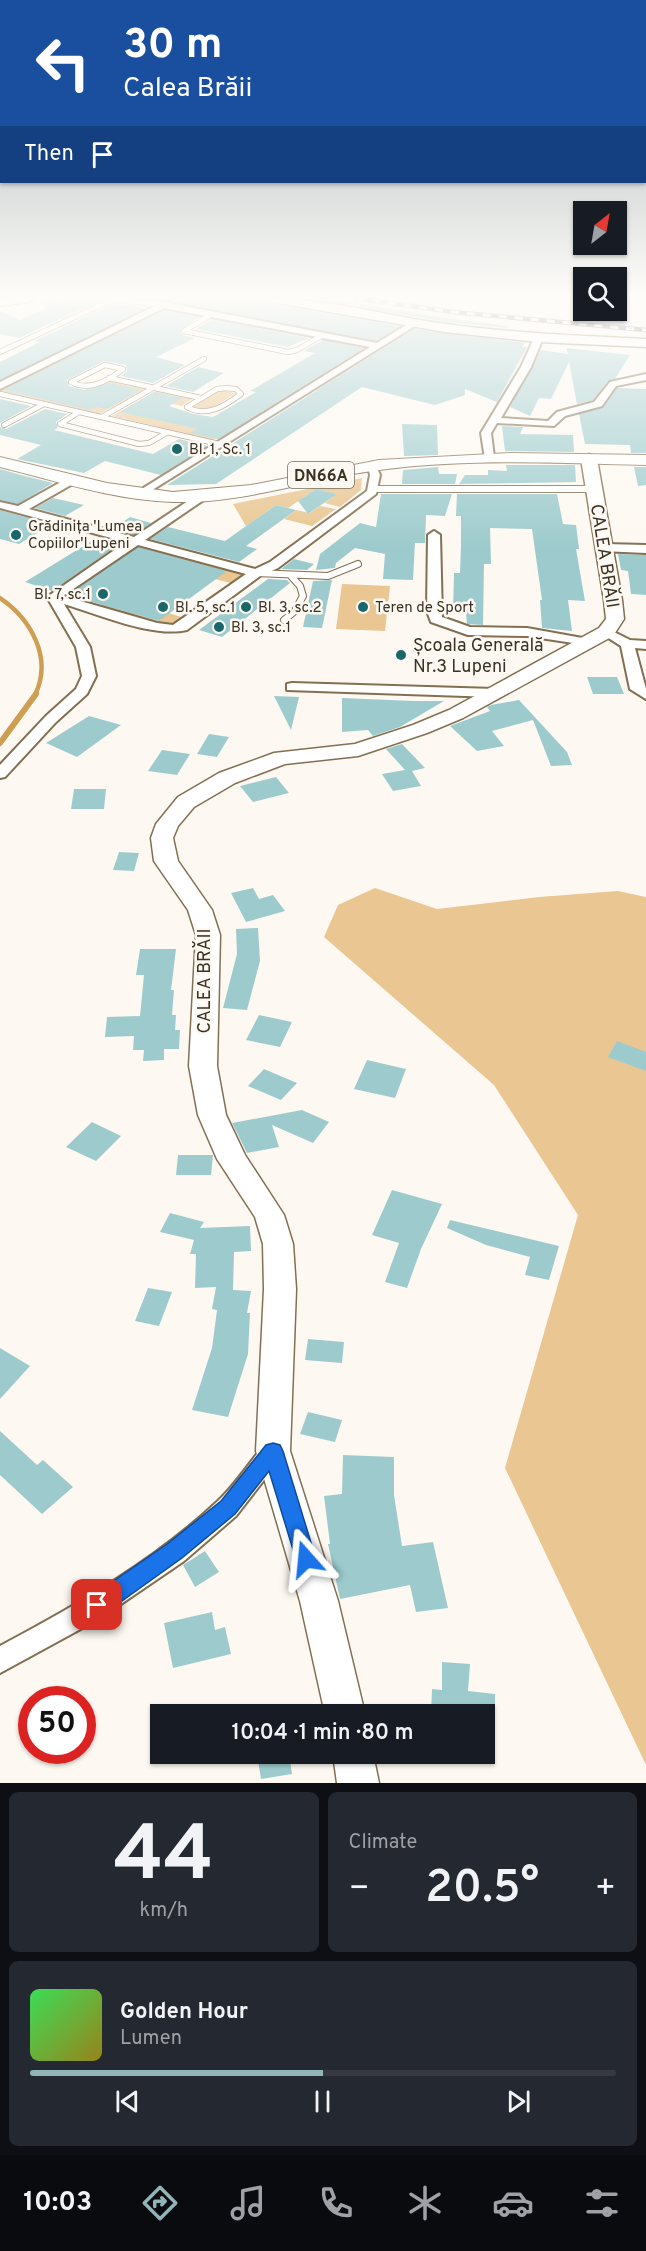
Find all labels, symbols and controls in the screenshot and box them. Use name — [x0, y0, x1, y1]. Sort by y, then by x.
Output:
text: 30 m — [123, 20, 222, 73]
icon: left — [24, 24, 102, 102]
text: Calea Brăii — [123, 72, 252, 106]
icon: arrive — [86, 138, 119, 171]
text: Then — [24, 141, 74, 168]
north arrow — [573, 201, 627, 255]
map controls — [573, 201, 627, 321]
button: search — [573, 267, 627, 321]
place label: Bl. 1, Sc. 1 — [189, 441, 251, 460]
marker: Bl. 1, Sc. 1 — [170, 442, 184, 456]
road number: DN66A — [288, 462, 354, 488]
street label: CALEA BRĂII — [584, 502, 625, 610]
place label: Grădinița 'Lumea Copiilor'Lupeni — [28, 518, 142, 554]
marker: Grădinița 'Lumea Copiilor'Lupeni — [9, 528, 23, 542]
place label: Bl. 7, sc.1 — [34, 586, 91, 605]
marker: Bl. 7, sc.1 — [96, 587, 110, 601]
place label: Bl. 5, sc.1 — [175, 599, 235, 618]
place label: Bl. 3, sc.2 — [258, 599, 322, 618]
place label: Teren de Sport — [375, 599, 474, 618]
marker: Bl. 5, sc.1 — [156, 600, 170, 614]
marker: Bl. 3, sc.2 — [239, 600, 253, 614]
marker: Teren de Sport — [356, 600, 370, 614]
place label: Bl. 3, sc.1 — [231, 619, 291, 638]
marker: Bl. 3, sc.1 — [212, 620, 226, 634]
place label: Școala Generală Nr.3 Lupeni — [413, 635, 544, 679]
marker: Școala Generală Nr.3 Lupeni — [394, 648, 408, 662]
street label: CALEA BRĂII — [192, 928, 217, 1034]
position arrow — [274, 1527, 338, 1591]
pin — [71, 1579, 122, 1630]
icon: arrive — [80, 1588, 113, 1621]
speed limit sign: 50 — [18, 1686, 96, 1764]
text: 10:04 · 1 min · 80 m — [231, 1720, 414, 1747]
text: 44 — [114, 1809, 214, 1908]
text: Climate — [349, 1830, 417, 1856]
text: 20.5° — [425, 1861, 539, 1918]
text: − — [349, 1869, 370, 1911]
text: + — [595, 1869, 616, 1911]
text: km/h — [139, 1898, 188, 1924]
text: Golden Hour — [120, 1999, 248, 2026]
text: Lumen — [120, 2026, 182, 2052]
icon: previous — [111, 2085, 144, 2118]
icon: pause — [306, 2085, 339, 2118]
icon: next — [502, 2085, 535, 2118]
icon: directions — [139, 2182, 181, 2224]
icon: music — [227, 2182, 269, 2224]
icon: phone — [315, 2182, 357, 2224]
icon: climate — [404, 2182, 446, 2224]
icon: car — [492, 2182, 534, 2224]
icon: filters — [581, 2182, 623, 2224]
text: 10:03 — [23, 2186, 92, 2220]

